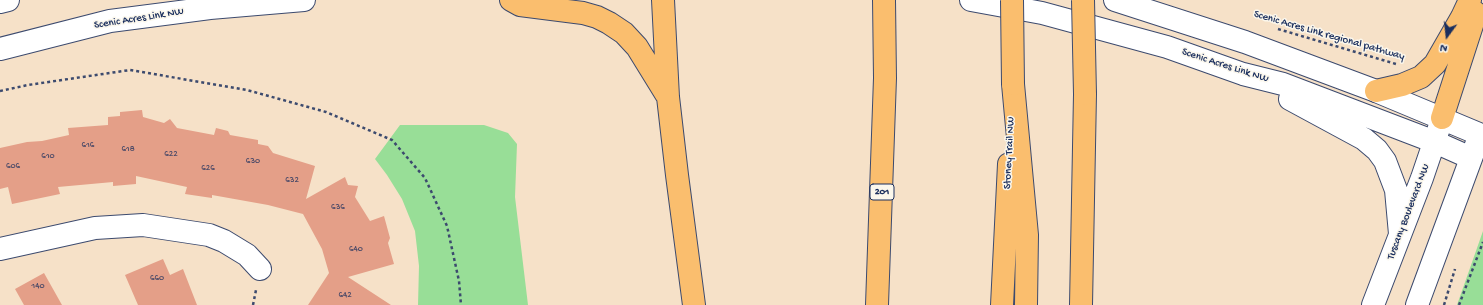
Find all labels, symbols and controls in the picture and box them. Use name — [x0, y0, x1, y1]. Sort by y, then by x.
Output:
street label: Scenic Acres Link NW — [93, 5, 185, 33]
street label: Scenic Acres Link regional pathway — [1252, 8, 1406, 64]
north arrow — [1427, 16, 1467, 56]
text: N — [1439, 41, 1449, 54]
street label: Scenic Acres Link NW — [1180, 46, 1270, 86]
street label: Stoney Trail NW — [1002, 117, 1018, 189]
house number: 616 — [82, 141, 94, 151]
house number: 618 — [121, 145, 135, 155]
house number: 622 — [164, 150, 178, 160]
house number: 610 — [41, 152, 55, 162]
house number: 630 — [246, 157, 260, 167]
house number: 606 — [6, 162, 20, 172]
street label: Tuscany Boulevard NW — [1385, 162, 1433, 262]
house number: 626 — [201, 164, 215, 174]
house number: 632 — [285, 176, 299, 186]
road number: 201 — [870, 184, 894, 200]
house number: 636 — [331, 203, 345, 213]
house number: 640 — [349, 245, 363, 255]
house number: 660 — [150, 274, 164, 284]
house number: 140 — [31, 282, 45, 292]
house number: 642 — [338, 291, 352, 301]

